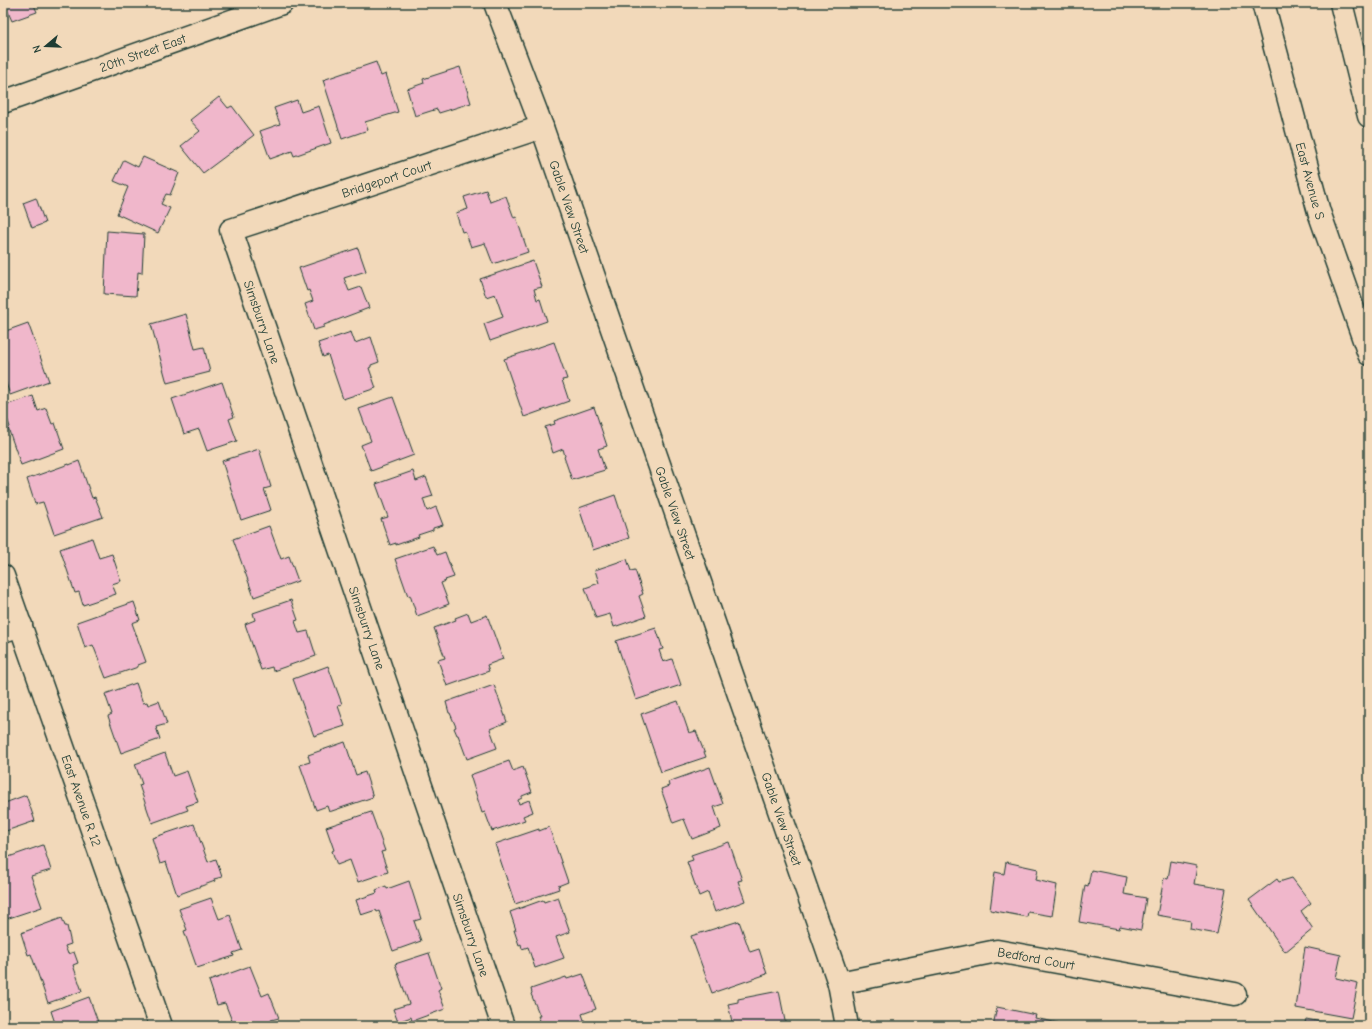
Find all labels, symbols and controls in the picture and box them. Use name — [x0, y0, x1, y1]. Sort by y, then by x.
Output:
north arrow — [26, 26, 66, 66]
street label: 20th Street East — [97, 30, 189, 75]
text: N — [30, 44, 44, 55]
street label: East Avenue S — [1293, 141, 1328, 221]
street label: Bridgeport Court — [340, 156, 435, 200]
street label: Gable View Street — [547, 158, 593, 257]
street label: Simsburry Lane — [241, 278, 283, 366]
street label: Gable View Street — [653, 464, 699, 563]
street label: Simsburry Lane — [346, 584, 388, 672]
street label: East Avenue R 12 — [59, 753, 105, 849]
street label: Gable View Street — [759, 770, 806, 869]
street label: Simsburry Lane — [450, 891, 492, 979]
street label: Bedford Court — [996, 944, 1077, 973]

